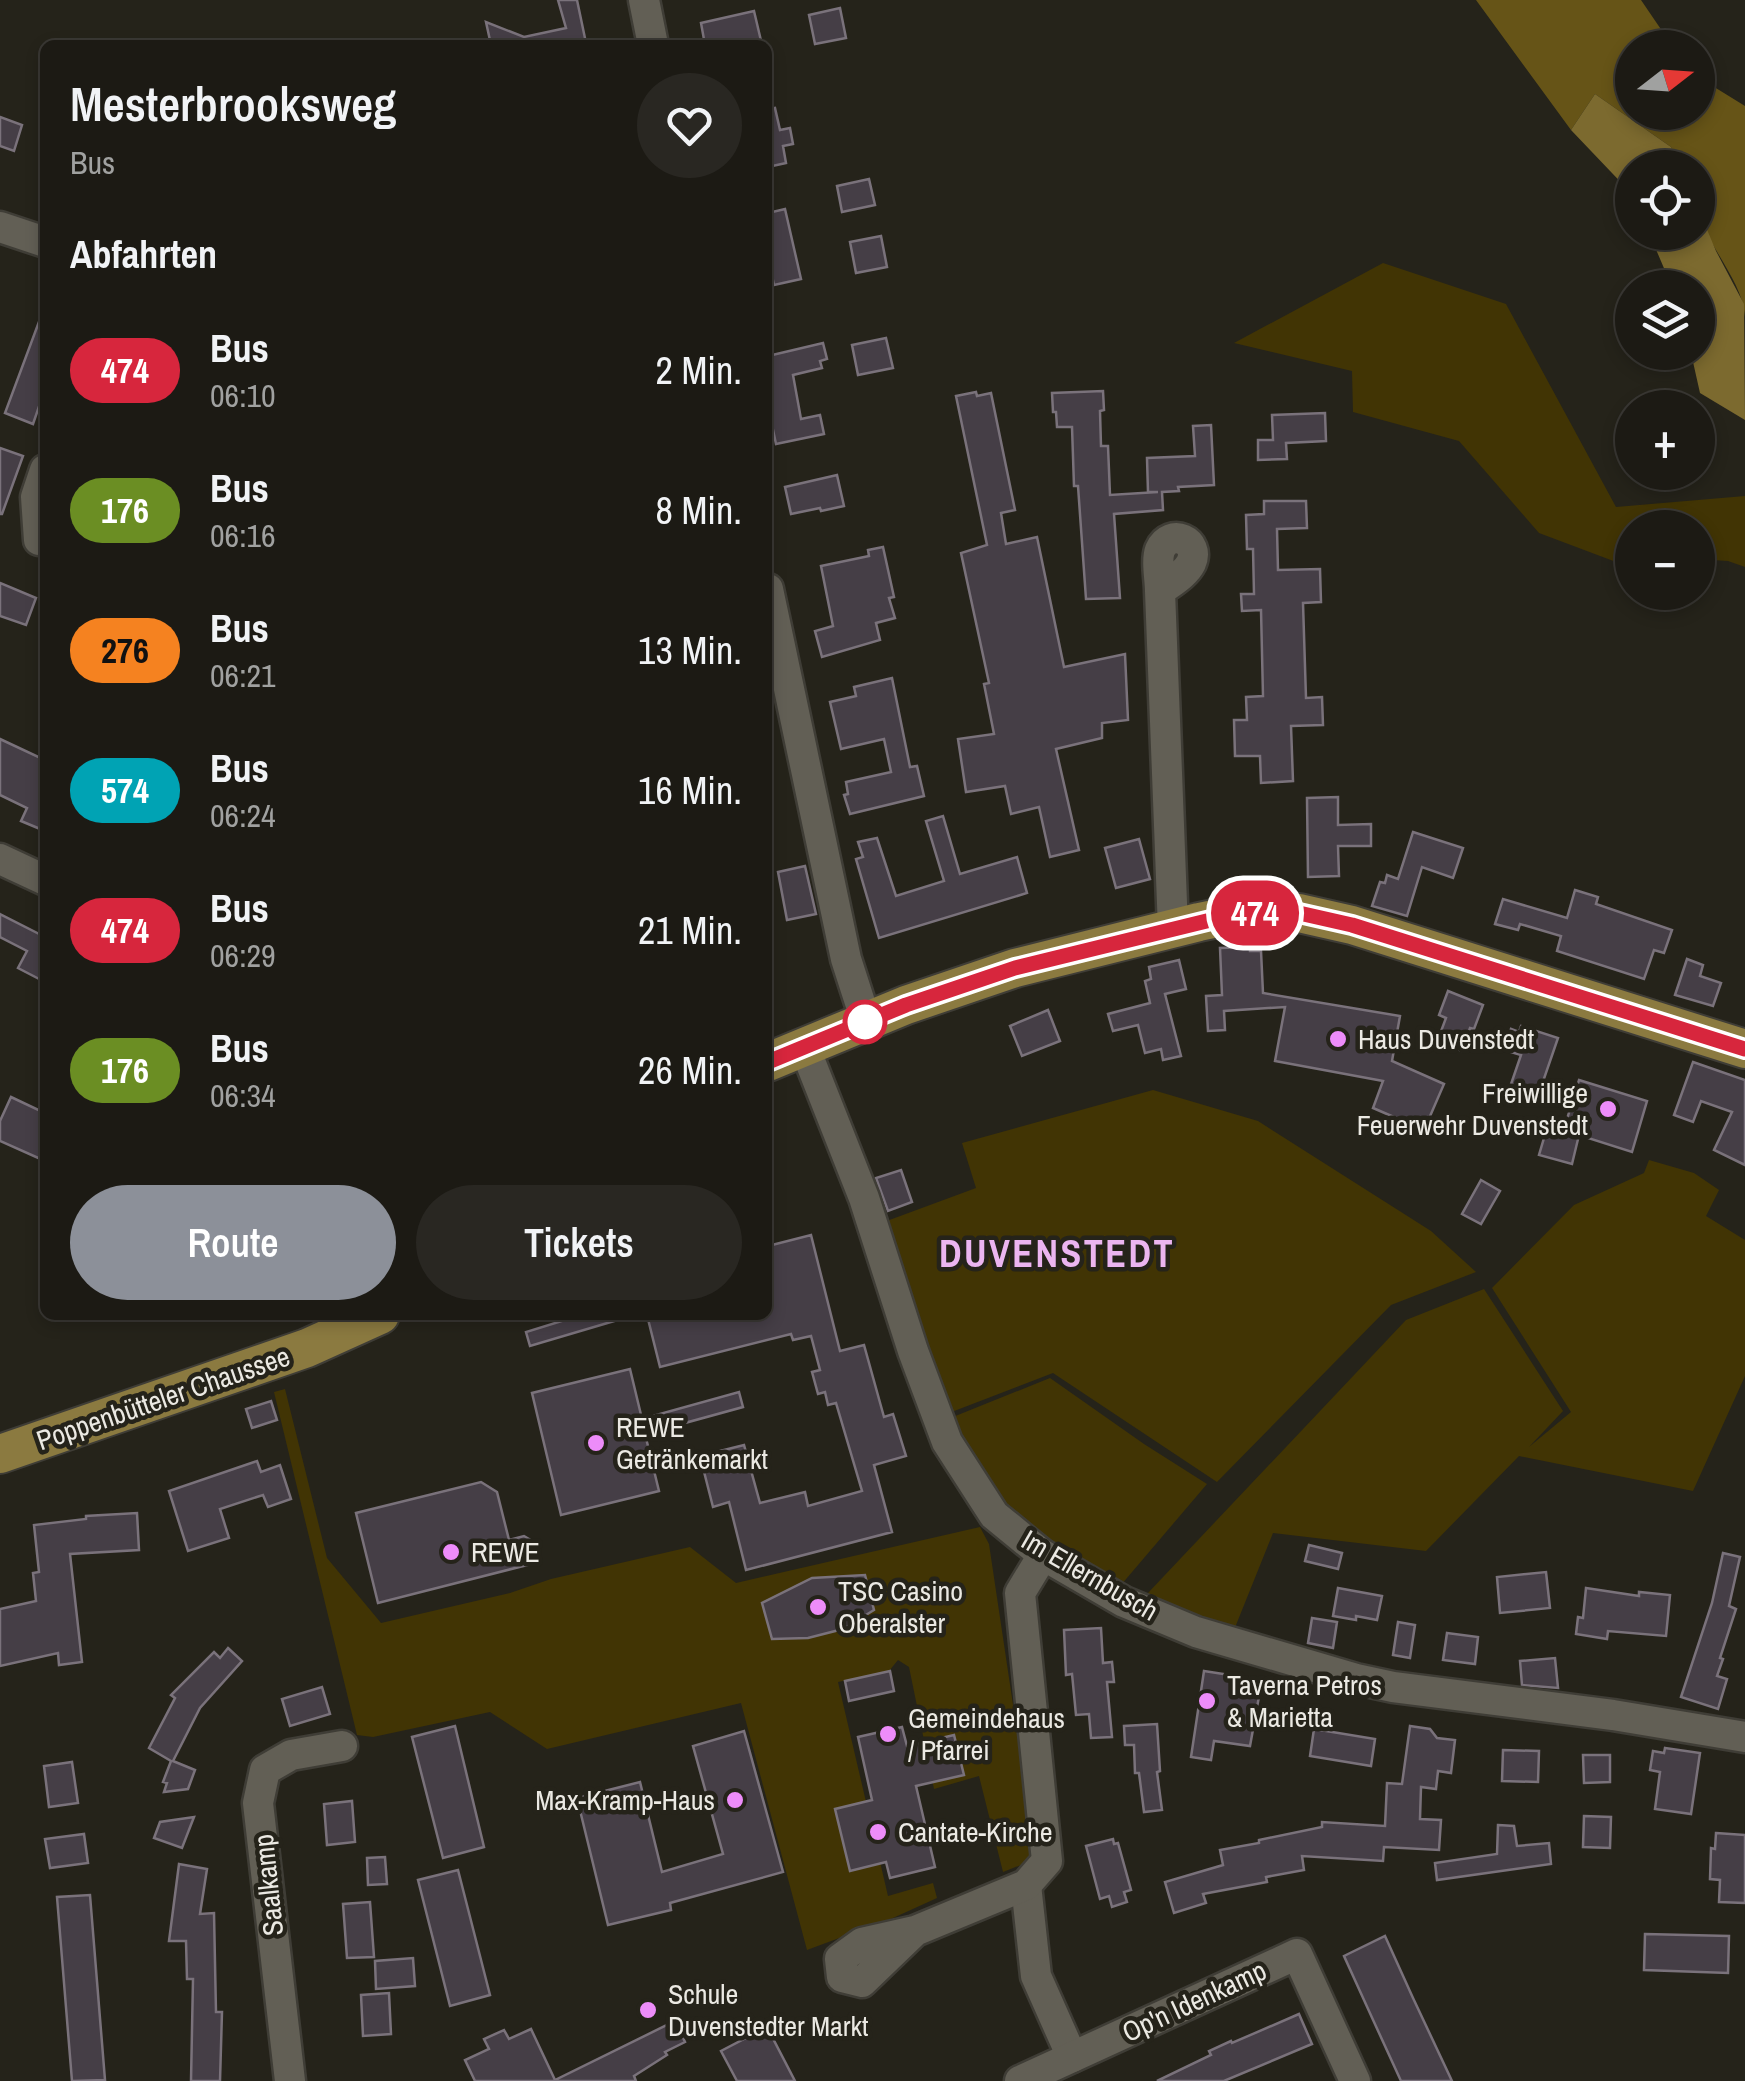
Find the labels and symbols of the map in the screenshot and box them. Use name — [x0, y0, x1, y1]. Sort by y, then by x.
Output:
north arrow — [1615, 30, 1715, 130]
line badge: 474 — [1198, 880, 1312, 946]
unlabelled marker — [844, 1001, 886, 1043]
place label: Haus Duvenstedt — [1358, 1020, 1534, 1058]
marker: Haus Duvenstedt — [1327, 1028, 1349, 1050]
place label: Freiwillige Feuerwehr Duvenstedt — [1357, 1074, 1588, 1144]
marker: Freiwillige Feuerwehr Duvenstedt — [1597, 1098, 1619, 1120]
district label: DUVENSTEDT — [939, 1228, 1175, 1279]
street label: Poppenbütteler Chaussee — [31, 1337, 295, 1459]
place label: REWE Getränkemarkt — [616, 1408, 768, 1478]
marker: REWE Getränkemarkt — [585, 1432, 607, 1454]
street label: Im Ellernbusch — [1015, 1521, 1165, 1629]
place label: REWE — [471, 1533, 540, 1571]
marker: REWE — [440, 1541, 462, 1563]
place label: TSC Casino Oberalster — [838, 1572, 963, 1642]
marker: TSC Casino Oberalster — [807, 1596, 829, 1618]
place label: Taverna Petros & Marietta — [1227, 1666, 1382, 1736]
marker: Taverna Petros & Marietta — [1196, 1690, 1218, 1712]
place label: Gemeindehaus / Pfarrei — [908, 1699, 1065, 1769]
marker: Gemeindehaus / Pfarrei — [877, 1723, 899, 1745]
place label: Max-Kramp-Haus — [535, 1781, 715, 1819]
marker: Max-Kramp-Haus — [724, 1789, 746, 1811]
place label: Cantate-Kirche — [898, 1813, 1052, 1851]
marker: Cantate-Kirche — [867, 1821, 889, 1843]
street label: Saalkamp — [244, 1832, 292, 1938]
street label: Op'n Idenkamp — [1116, 1951, 1272, 2051]
place label: Schule Duvenstedter Markt — [668, 1975, 868, 2045]
marker: Schule Duvenstedter Markt — [637, 1999, 659, 2021]

